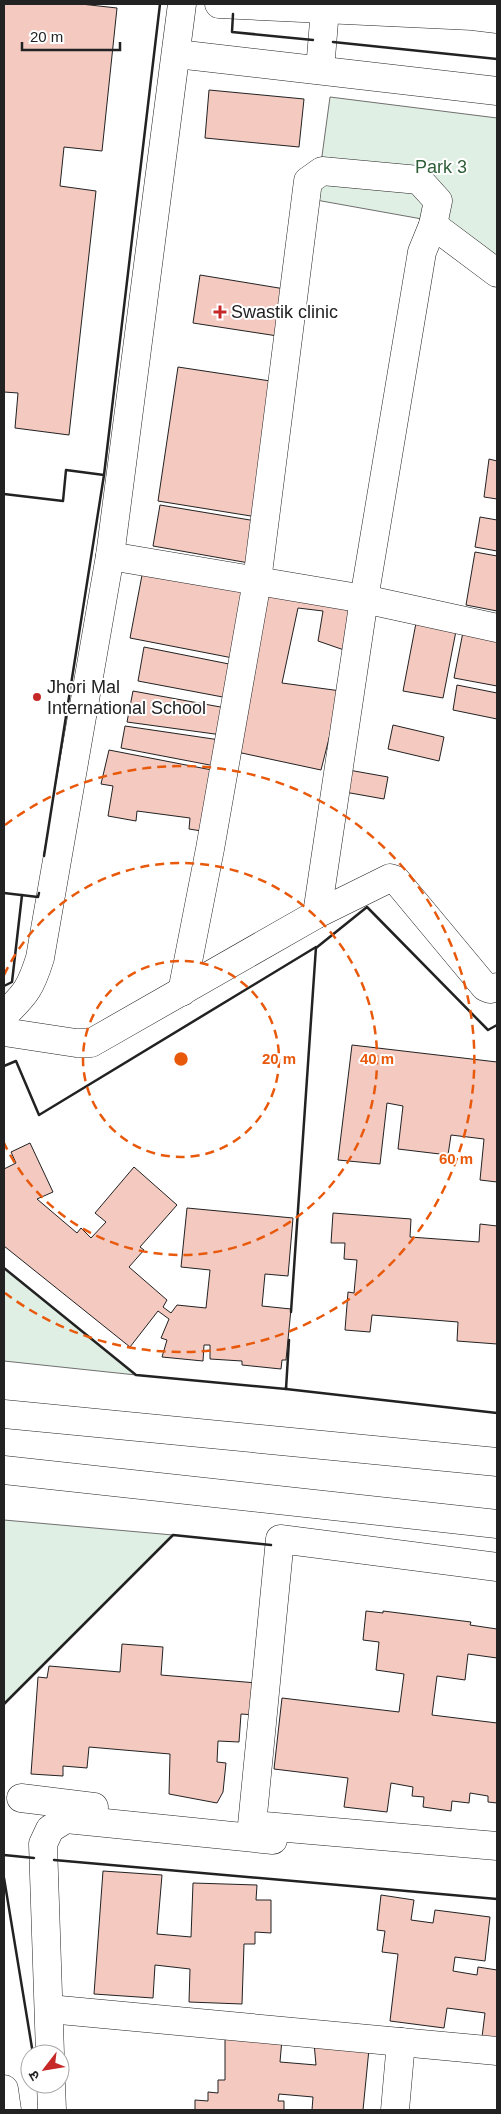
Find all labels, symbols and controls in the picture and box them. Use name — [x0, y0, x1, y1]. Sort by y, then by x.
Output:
scale bar — [22, 20, 120, 52]
text: 20 m — [30, 28, 63, 45]
park label: Park 3 — [415, 157, 467, 177]
place label: Swastik clinic — [231, 302, 338, 322]
marker: Swastik clinic — [213, 305, 227, 319]
place label: Jhori Mal International School — [47, 677, 206, 718]
marker: Jhori Mal International School — [31, 691, 43, 703]
centre of rings — [172, 1050, 190, 1068]
text: 20 m — [262, 1050, 296, 1067]
text: 40 m — [360, 1050, 394, 1067]
text: 60 m — [439, 1150, 473, 1167]
north arrow — [20, 2044, 70, 2094]
text: उ — [24, 2067, 43, 2083]

